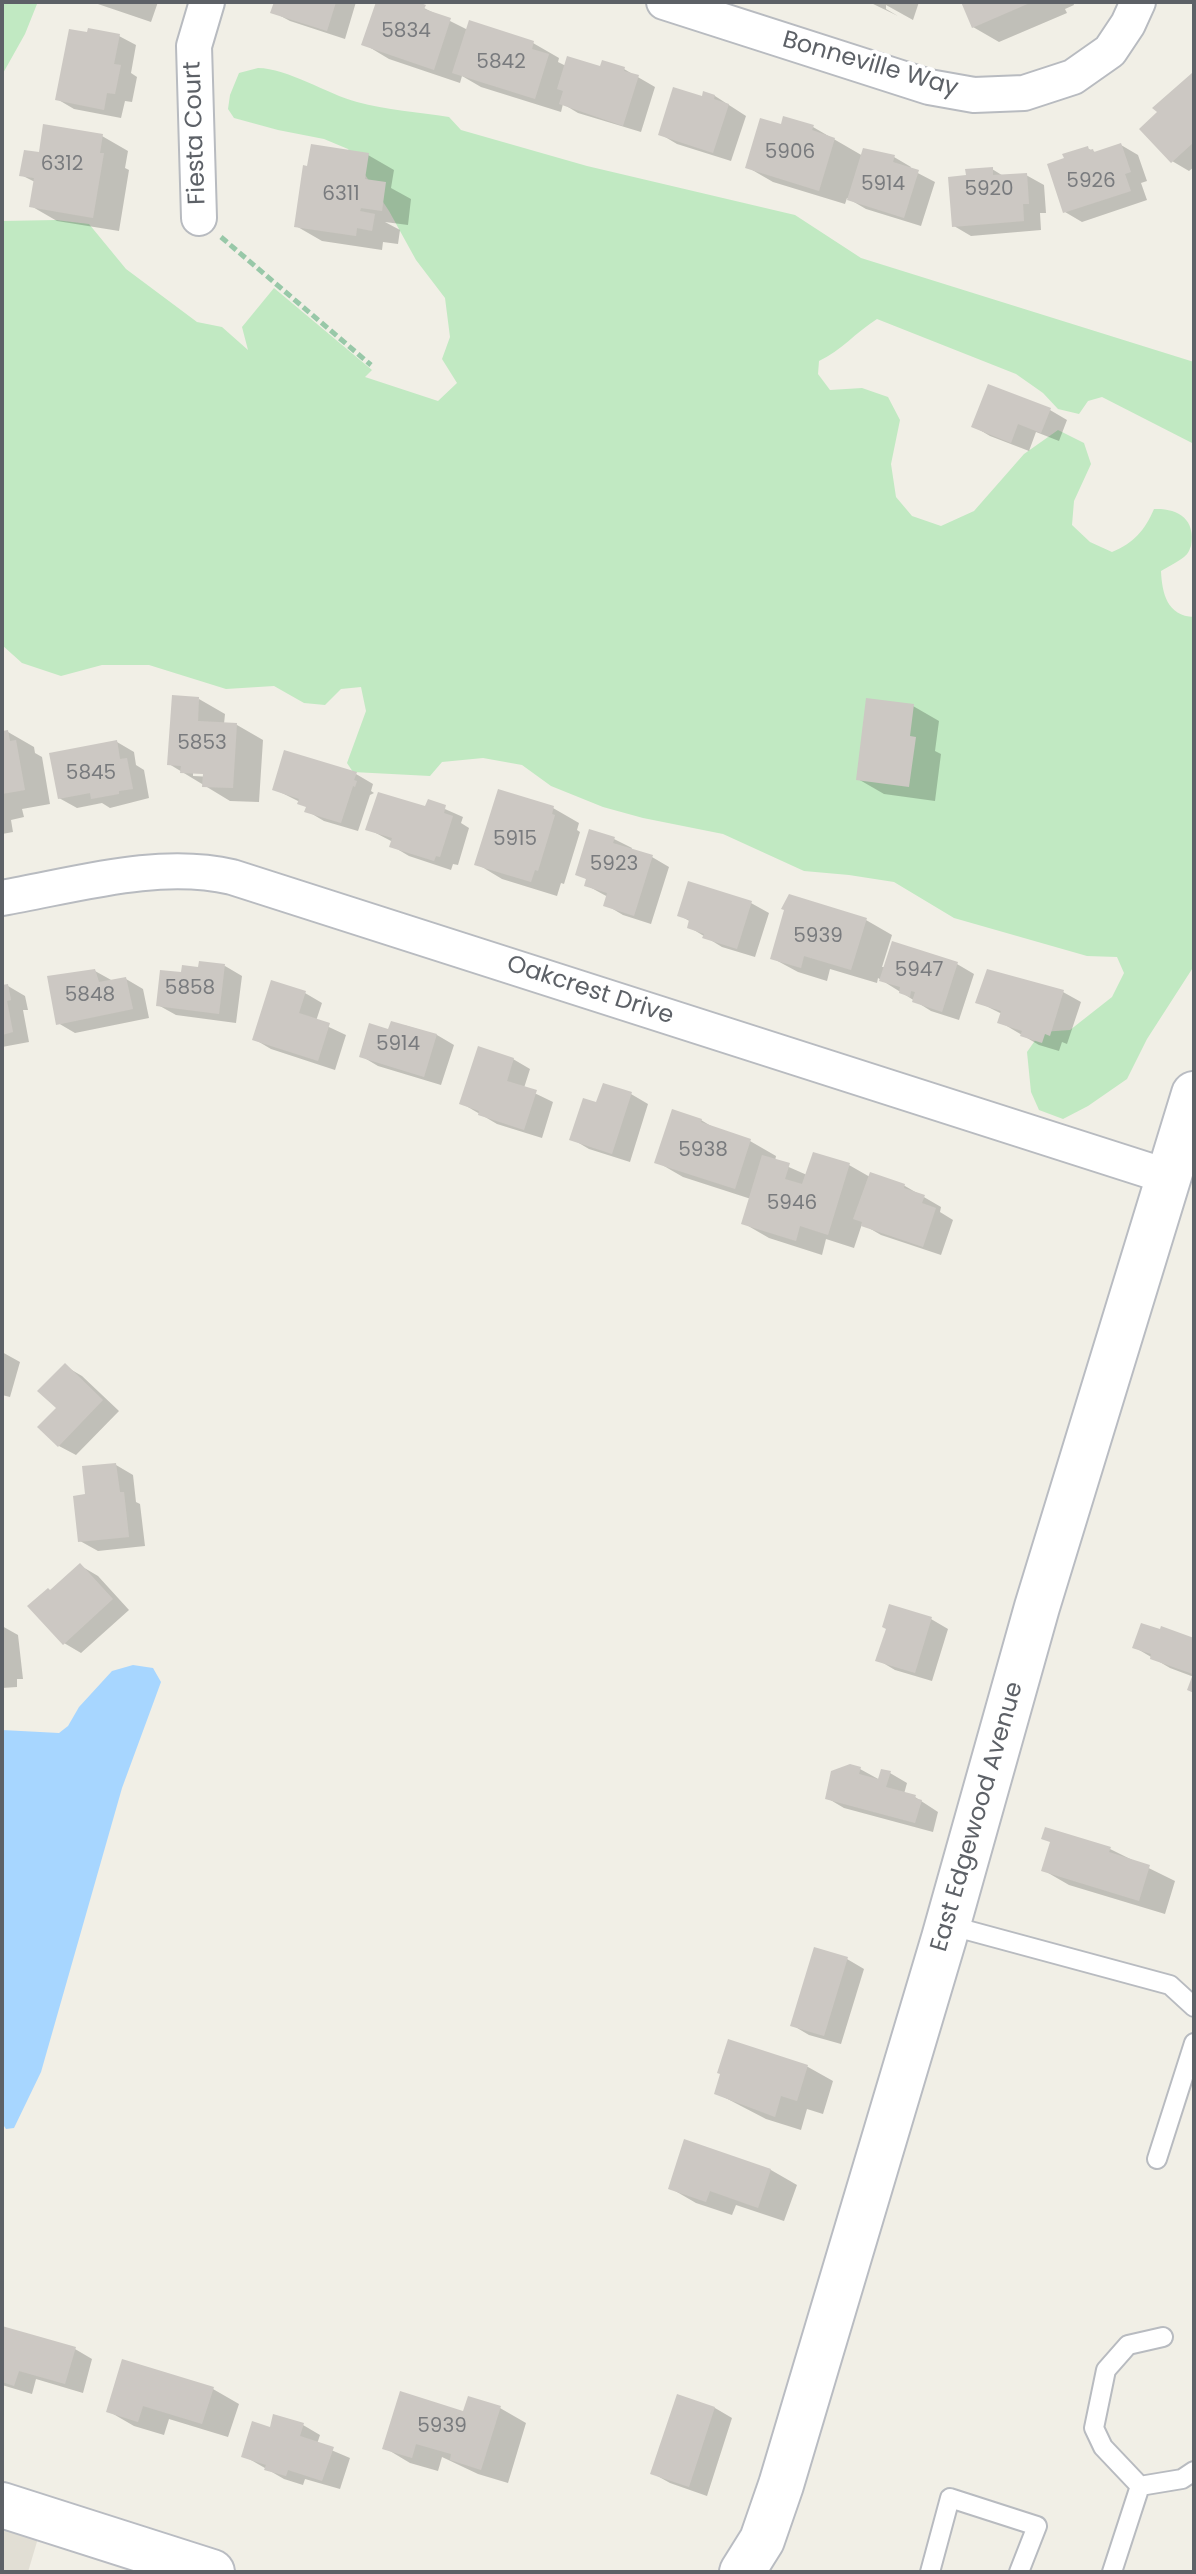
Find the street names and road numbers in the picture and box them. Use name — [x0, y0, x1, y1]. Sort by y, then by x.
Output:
street label: Bonneville Way — [779, 26, 961, 104]
street label: Fiesta Court — [179, 61, 213, 205]
street label: Oakcrest Drive — [503, 950, 677, 1032]
street label: East Edgewood Avenue — [926, 1679, 1030, 1955]

